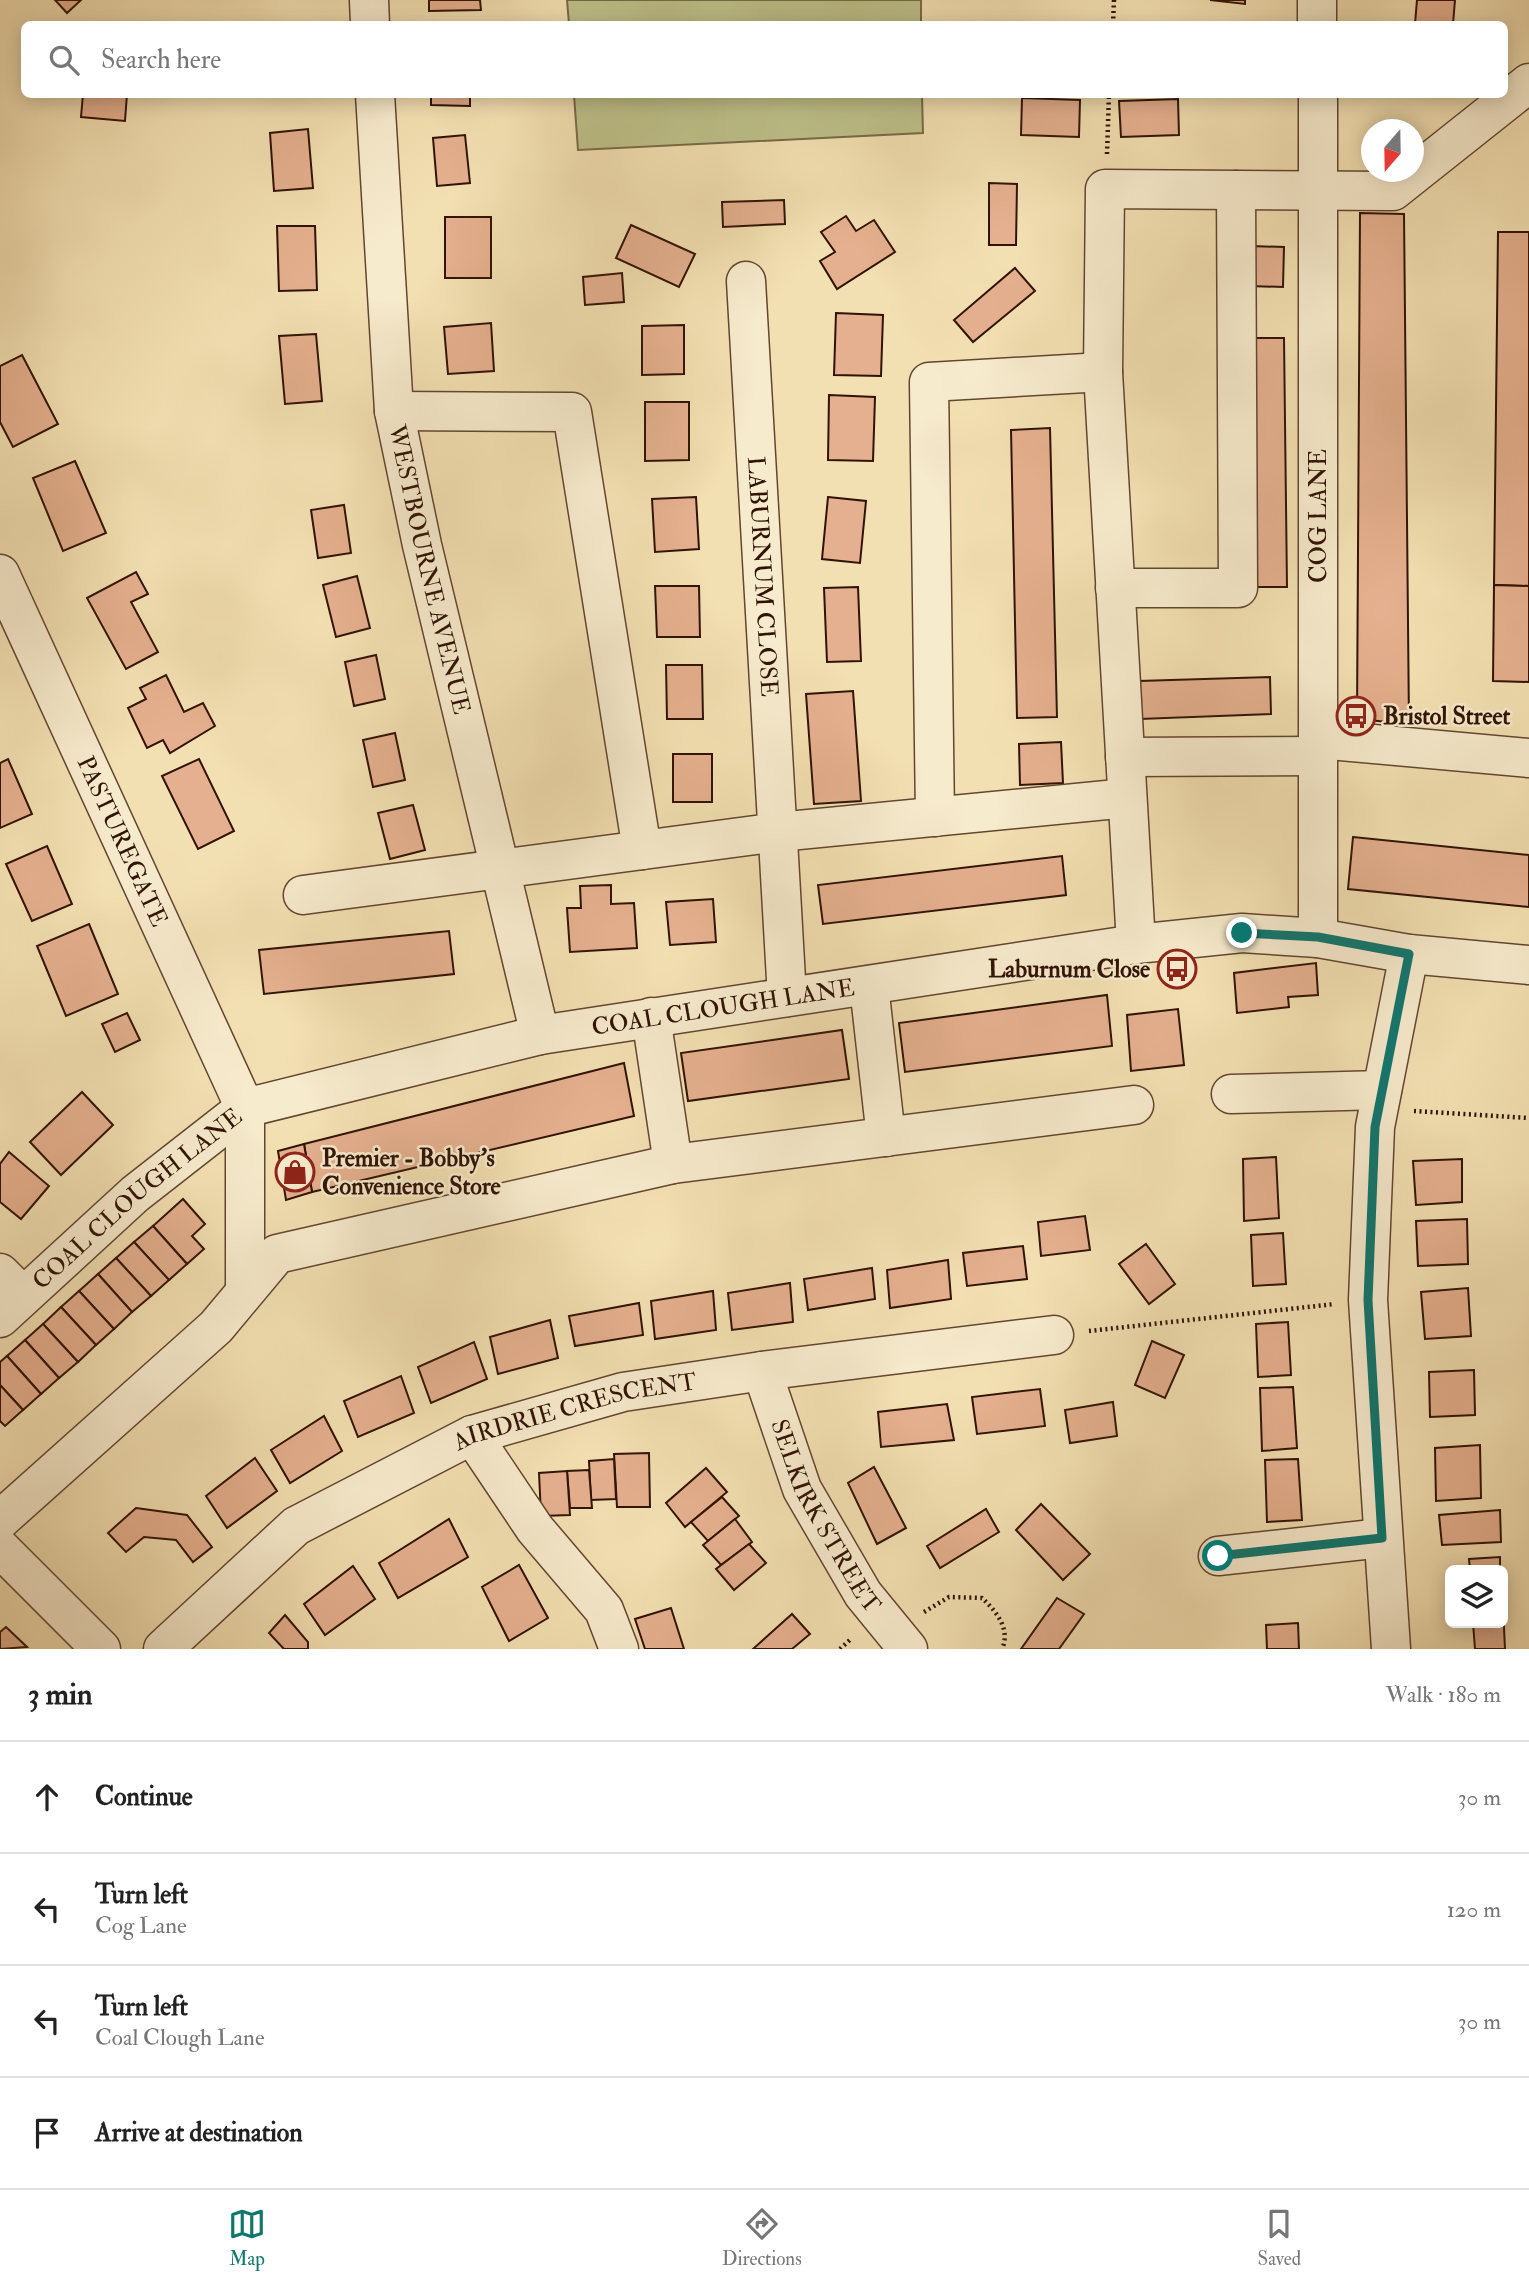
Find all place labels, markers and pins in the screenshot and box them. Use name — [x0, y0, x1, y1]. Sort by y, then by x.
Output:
bus stop icon: Bristol Street — [1335, 695, 1377, 737]
place label: Bristol Street — [1383, 701, 1511, 732]
bus stop icon: Laburnum Close — [1156, 948, 1198, 990]
place label: Laburnum Close — [988, 954, 1150, 985]
place label: Premier - Bobby's Convenience Store — [322, 1143, 501, 1202]
shop icon: Premier - Bobby's Convenience Store — [274, 1151, 316, 1193]

